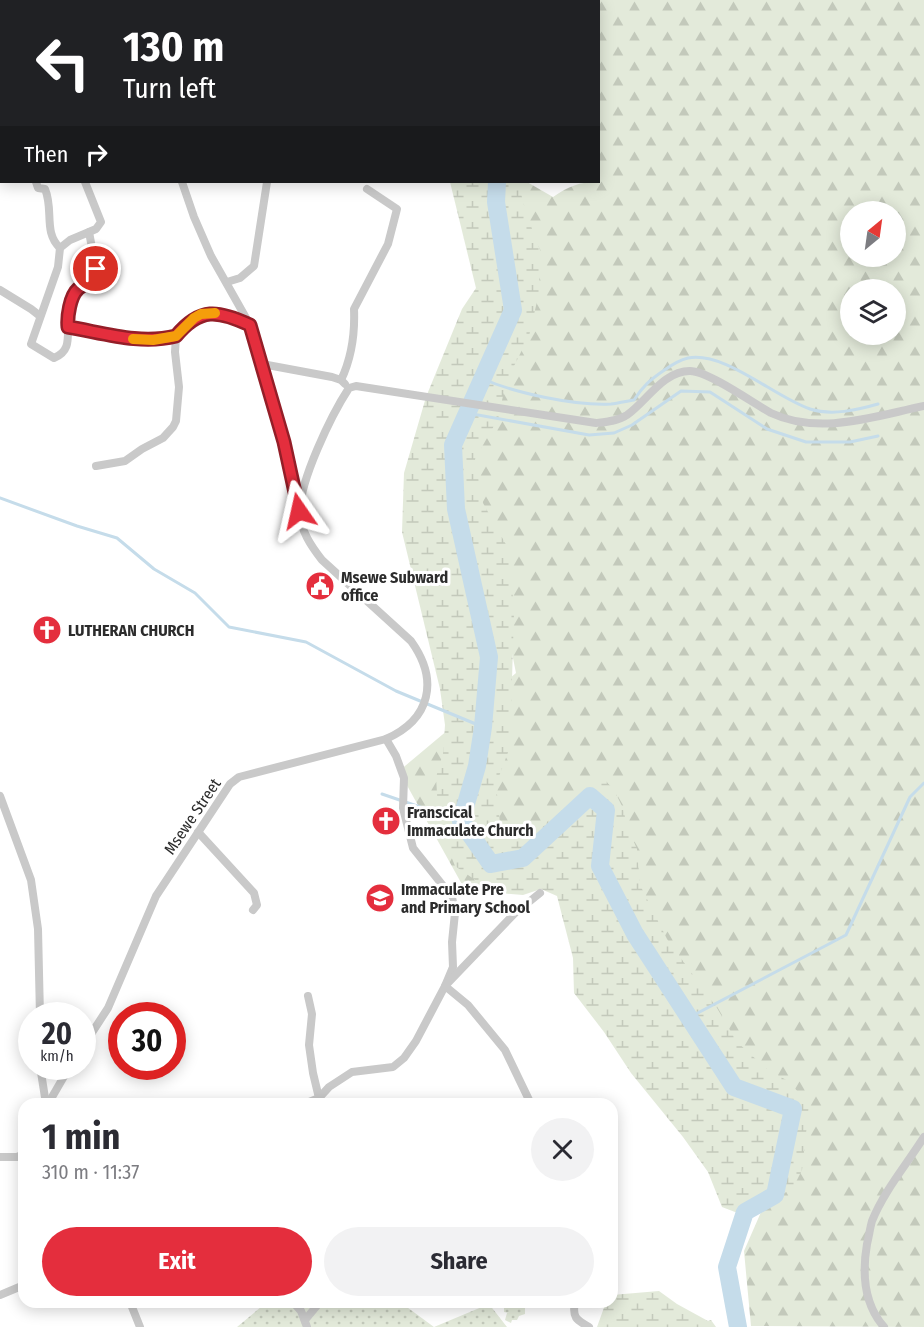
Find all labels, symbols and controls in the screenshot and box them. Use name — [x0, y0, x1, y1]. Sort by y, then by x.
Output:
text: 130 m — [123, 22, 224, 72]
icon: left — [24, 24, 102, 102]
text: Turn left — [123, 73, 216, 105]
icon: right — [80, 138, 113, 171]
text: Then — [24, 141, 68, 168]
north arrow — [840, 201, 906, 267]
map controls — [840, 201, 906, 345]
pin — [70, 243, 121, 294]
icon: arrive — [79, 252, 112, 285]
button: layers — [840, 279, 906, 345]
position arrow — [267, 479, 331, 543]
place label: Msewe Subward office — [341, 568, 448, 605]
public building icon: Msewe Subward office — [304, 570, 336, 602]
church icon: LUTHERAN CHURCH — [31, 614, 63, 646]
place label: LUTHERAN CHURCH — [68, 621, 194, 640]
street label: Msewe Street — [160, 774, 225, 858]
place label: Franscical Immaculate Church — [407, 803, 534, 840]
church icon: Franscical Immaculate Church — [370, 805, 402, 837]
place label: Immaculate Pre and Primary School — [401, 880, 530, 917]
school or university icon: Immaculate Pre and Primary School — [364, 882, 396, 914]
speed limit sign: 30 — [108, 1002, 186, 1080]
text: 20 — [42, 1016, 72, 1052]
text: km/h — [40, 1047, 74, 1065]
text: 1 min — [42, 1115, 120, 1159]
button: close — [531, 1118, 594, 1181]
text: 310 m · 11:37 — [42, 1160, 139, 1184]
button: Exit — [42, 1227, 312, 1296]
button: Share — [324, 1227, 594, 1296]

